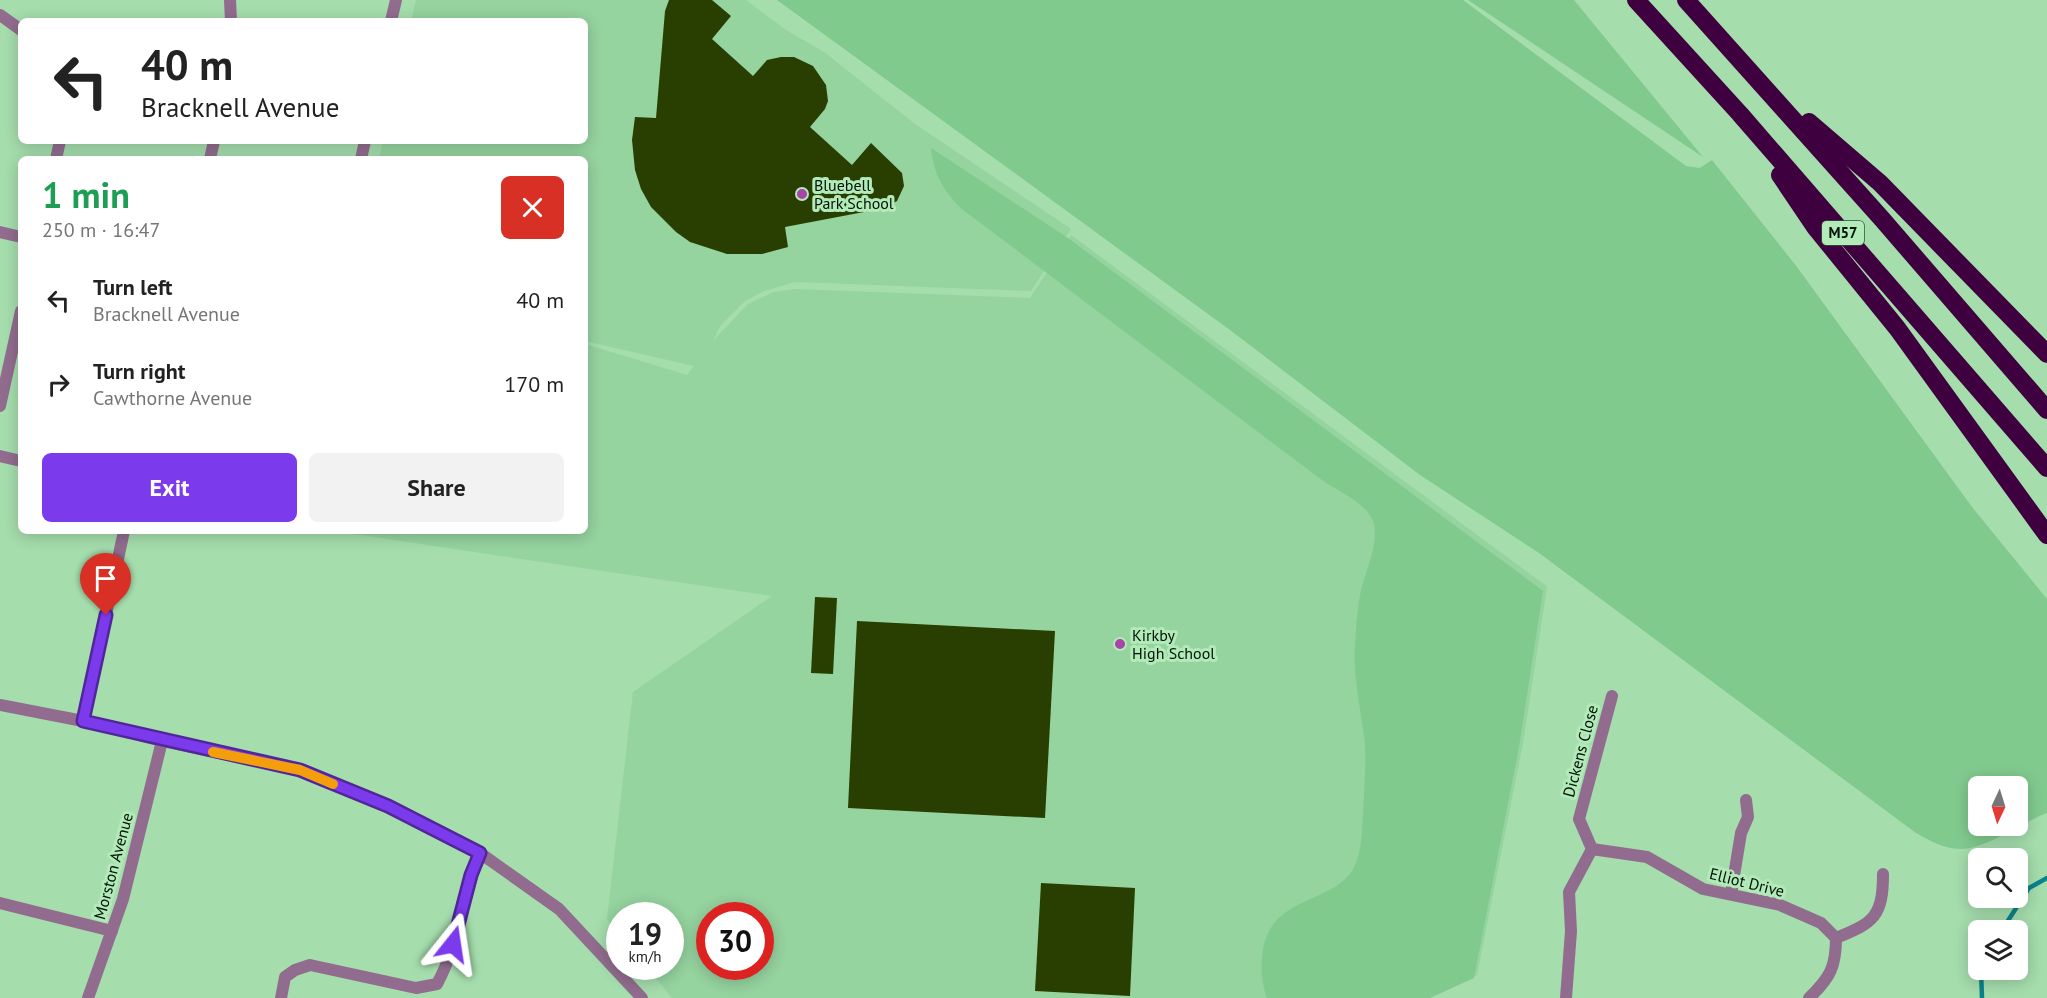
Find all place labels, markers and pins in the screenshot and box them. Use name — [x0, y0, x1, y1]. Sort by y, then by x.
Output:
place label: Bluebell Park School — [814, 175, 894, 213]
marker: Bluebell Park School — [795, 187, 809, 201]
pin — [80, 553, 131, 615]
place label: Kirkby High School — [1132, 625, 1215, 663]
marker: Kirkby High School — [1113, 637, 1127, 651]

